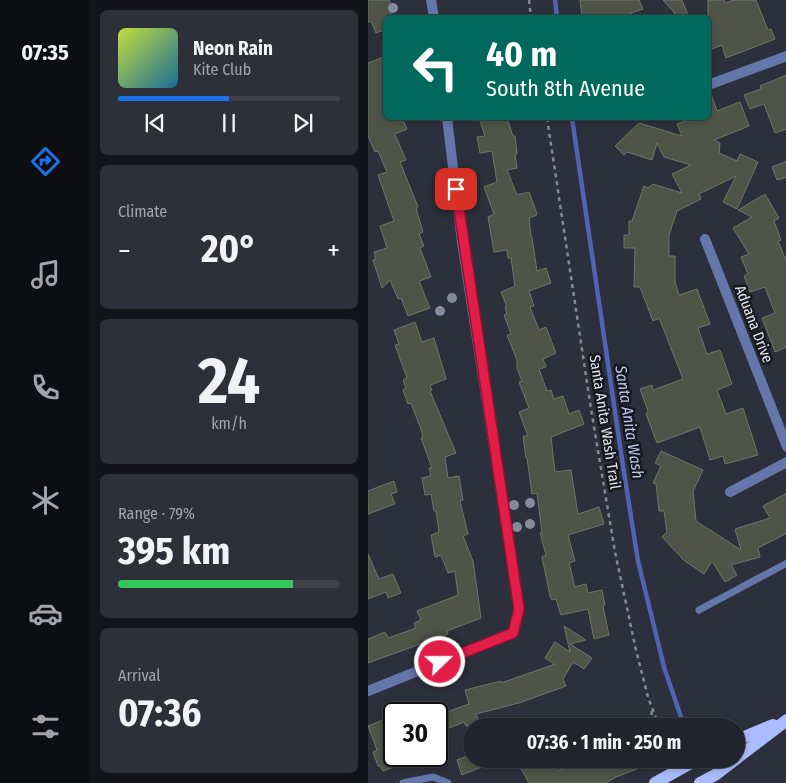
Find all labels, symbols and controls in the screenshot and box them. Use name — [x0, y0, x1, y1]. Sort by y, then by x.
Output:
text: 40 m — [486, 33, 557, 75]
icon: left — [403, 35, 468, 100]
text: Neon Rain — [193, 37, 273, 60]
text: 07:35 — [21, 39, 69, 66]
text: Kite Club — [193, 60, 251, 79]
text: South 8th Avenue — [486, 75, 645, 102]
icon: previous — [141, 109, 169, 137]
icon: pause — [215, 109, 243, 137]
icon: next — [289, 109, 317, 137]
icon: directions — [28, 144, 63, 179]
pin — [435, 168, 477, 210]
icon: arrive — [442, 175, 470, 203]
text: Climate — [118, 202, 167, 221]
text: 20° — [201, 226, 257, 272]
text: − — [118, 234, 131, 267]
text: + — [327, 234, 340, 267]
icon: music — [28, 257, 63, 292]
street label: Aduana Drive — [731, 283, 777, 365]
text: 24 — [198, 342, 260, 420]
street label: Santa Anita Wash Trail — [585, 354, 625, 491]
water label: Santa Anita Wash — [611, 363, 648, 480]
icon: phone — [28, 370, 63, 405]
text: km/h — [211, 414, 247, 433]
icon: climate — [28, 483, 63, 518]
text: Range · 79% — [118, 504, 195, 523]
text: 395 km — [118, 528, 230, 574]
icon: car — [28, 596, 63, 631]
position arrow — [413, 635, 465, 687]
text: Arrival — [118, 666, 160, 685]
text: 07:36 — [118, 690, 201, 736]
speed limit sign: 30 — [383, 702, 448, 767]
icon: filters — [28, 709, 63, 744]
text: 07:36 · 1 min · 250 m — [527, 731, 681, 754]

